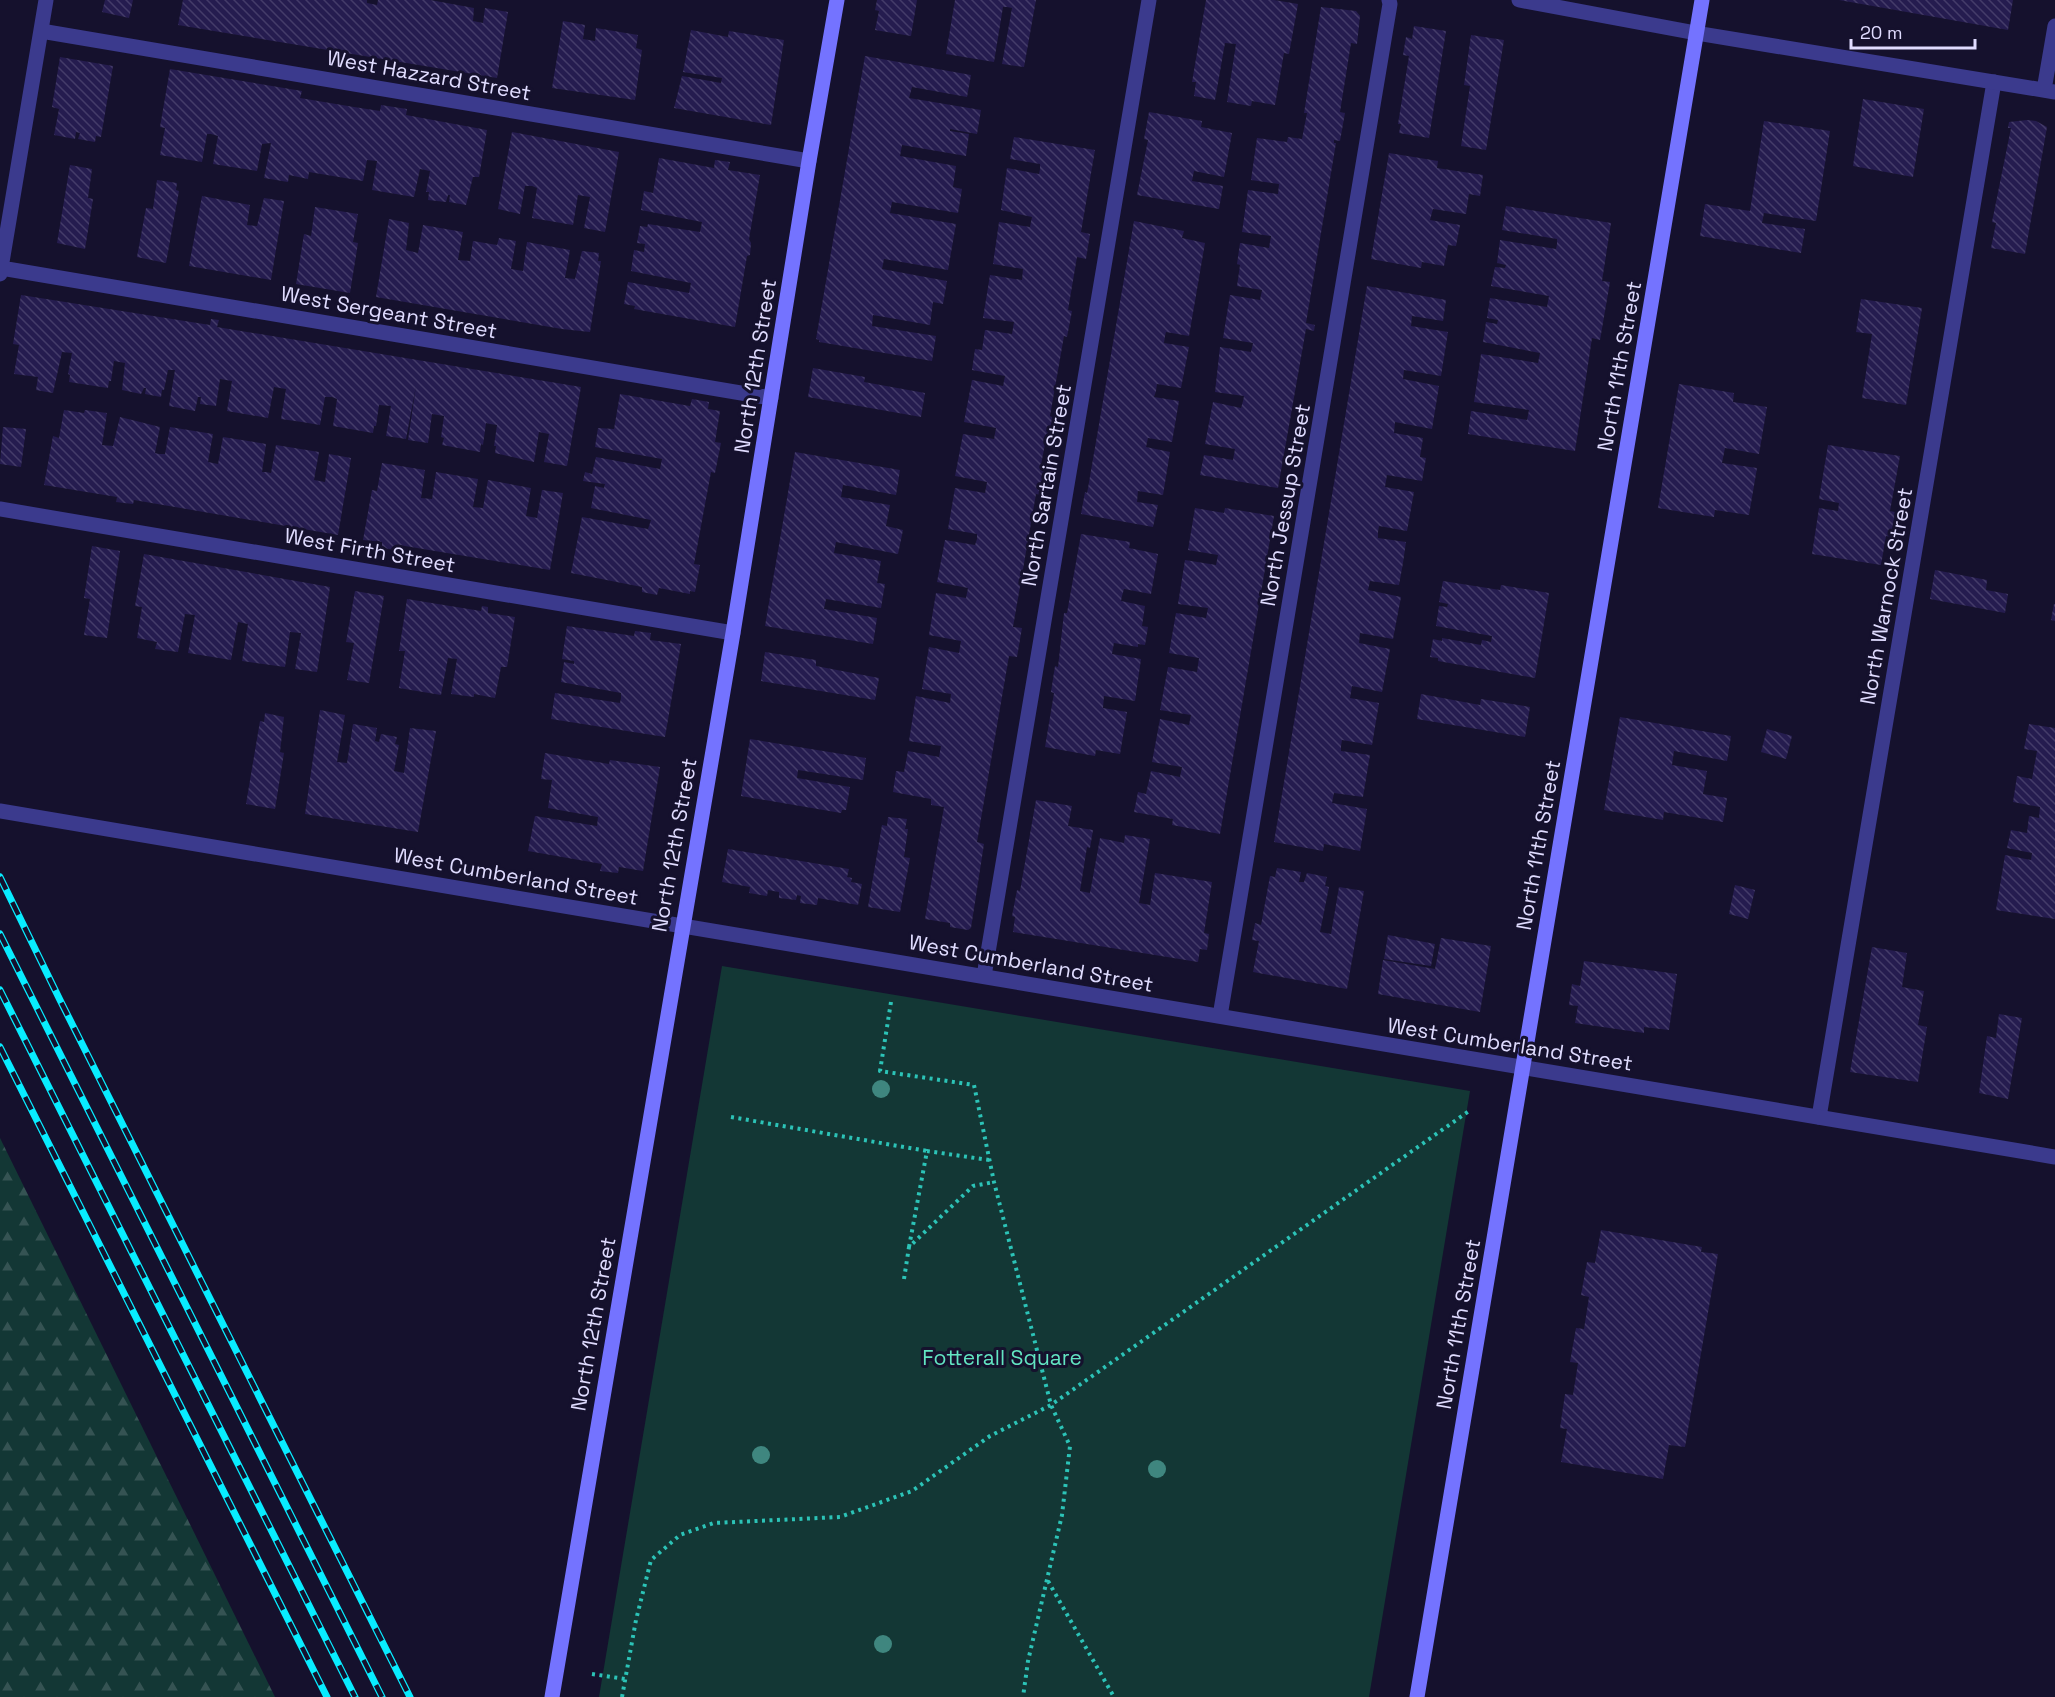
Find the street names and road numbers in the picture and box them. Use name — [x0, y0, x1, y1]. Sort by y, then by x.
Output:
street label: West Hazzard Street — [325, 44, 533, 106]
street label: North 12th Street — [728, 277, 782, 455]
street label: North 11th Street — [1591, 279, 1647, 453]
street label: West Sergeant Street — [279, 280, 499, 344]
street label: North Sartain Street — [1015, 382, 1077, 588]
street label: North Jessup Street — [1254, 402, 1316, 608]
street label: North Warnock Street — [1854, 485, 1918, 707]
street label: West Firth Street — [283, 522, 457, 578]
street label: North 12th Street — [645, 756, 703, 934]
street label: North 11th Street — [1510, 758, 1566, 932]
street label: West Cumberland Street — [392, 841, 640, 911]
street label: West Cumberland Street — [907, 928, 1155, 998]
street label: West Cumberland Street — [1385, 1011, 1635, 1077]
street label: North 12th Street — [564, 1235, 622, 1413]
street label: North 11th Street — [1430, 1237, 1486, 1411]

